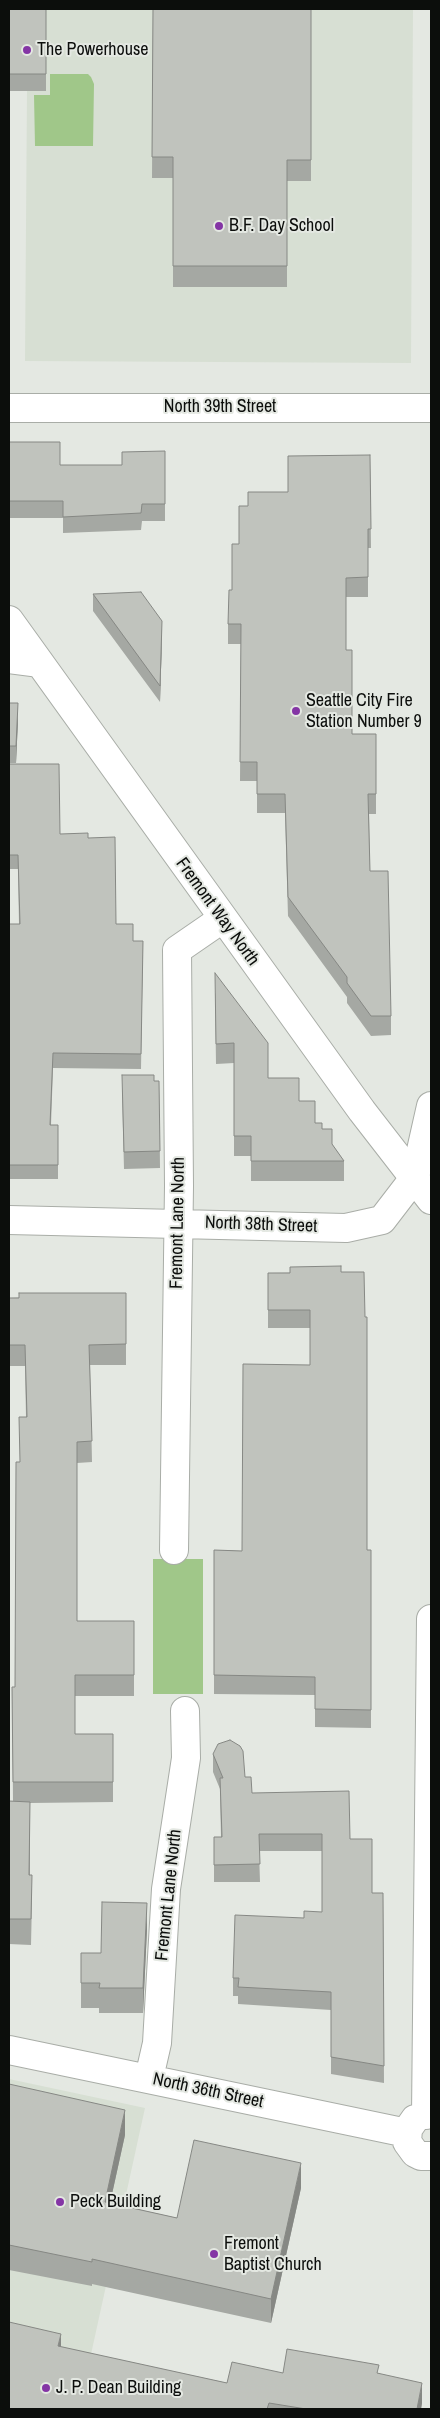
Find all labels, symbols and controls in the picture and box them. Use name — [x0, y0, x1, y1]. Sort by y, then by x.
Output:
place label: The Powerhouse — [37, 39, 149, 61]
marker: The Powerhouse — [21, 44, 33, 56]
place label: B.F. Day School — [229, 215, 334, 237]
marker: B.F. Day School — [213, 220, 225, 232]
street label: North 39th Street — [164, 396, 276, 418]
place label: Seattle City Fire Station Number 9 — [306, 690, 422, 732]
marker: Seattle City Fire Station Number 9 — [290, 705, 302, 717]
street label: Fremont Way North — [171, 854, 263, 970]
street label: Fremont Lane North — [166, 1157, 190, 1289]
street label: North 38th Street — [204, 1212, 318, 1238]
street label: Fremont Lane North — [151, 1828, 187, 1962]
street label: North 36th Street — [151, 2069, 265, 2113]
place label: Peck Building — [70, 2191, 161, 2213]
marker: Peck Building — [54, 2196, 66, 2208]
place label: Fremont Baptist Church — [224, 2233, 322, 2276]
marker: Fremont Baptist Church — [208, 2248, 220, 2260]
place label: J. P. Dean Building — [56, 2377, 181, 2399]
marker: J. P. Dean Building — [40, 2382, 52, 2394]

